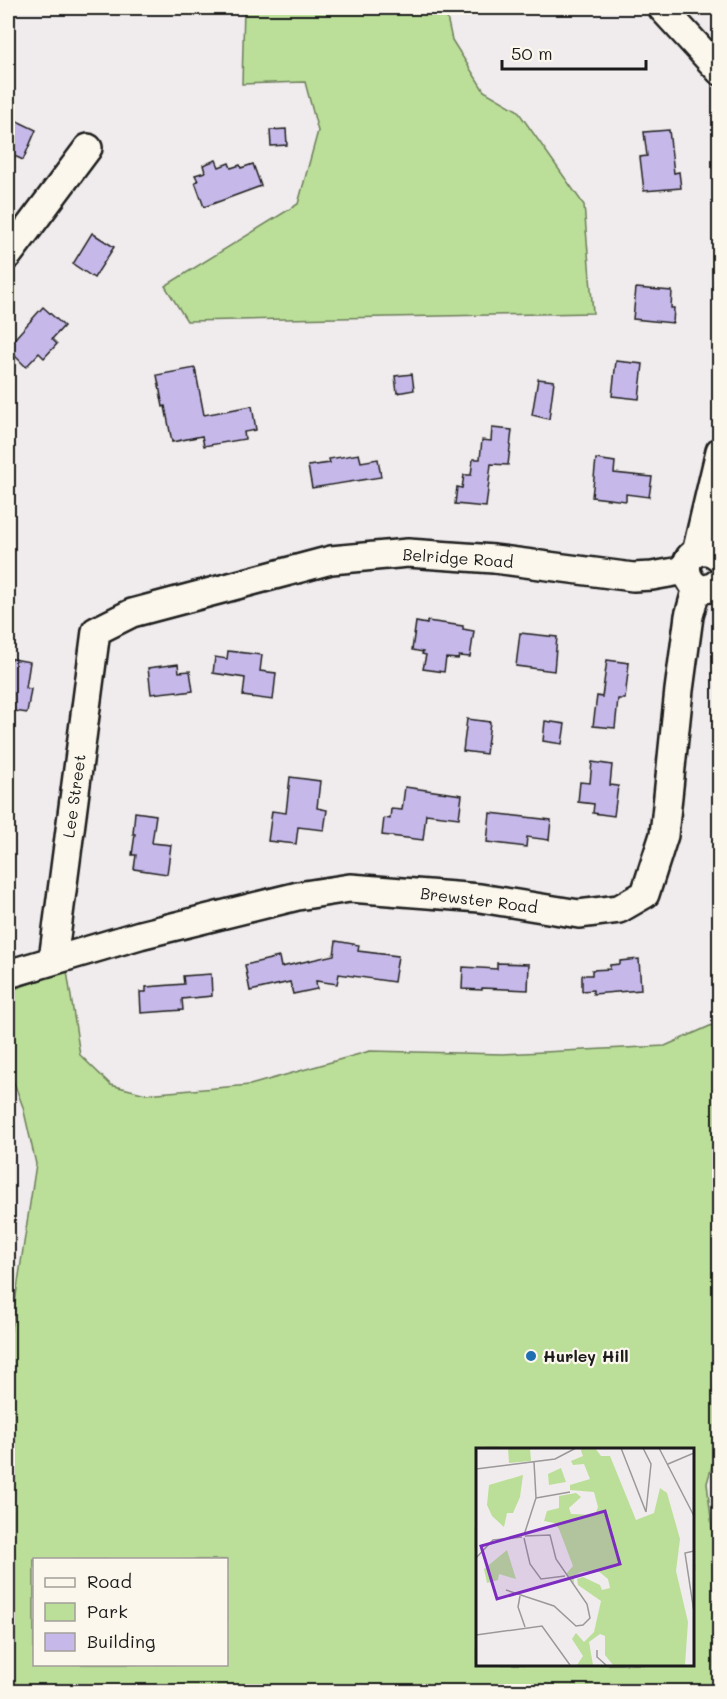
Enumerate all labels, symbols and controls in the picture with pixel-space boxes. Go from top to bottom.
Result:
scale bar [502,33,646,71]
text: 50 m [511,41,553,65]
street label: Belridge Road [402,543,514,572]
street label: Lee Street [57,753,90,839]
street label: Brewster Road [419,882,539,917]
place label: Hurley Hill [543,1345,629,1366]
marker: Hurley Hill [524,1349,538,1363]
inset map [476,1448,694,1666]
legend [33,1558,228,1666]
text: Road [87,1569,132,1593]
text: Park [87,1599,128,1623]
text: Building [87,1629,155,1653]

